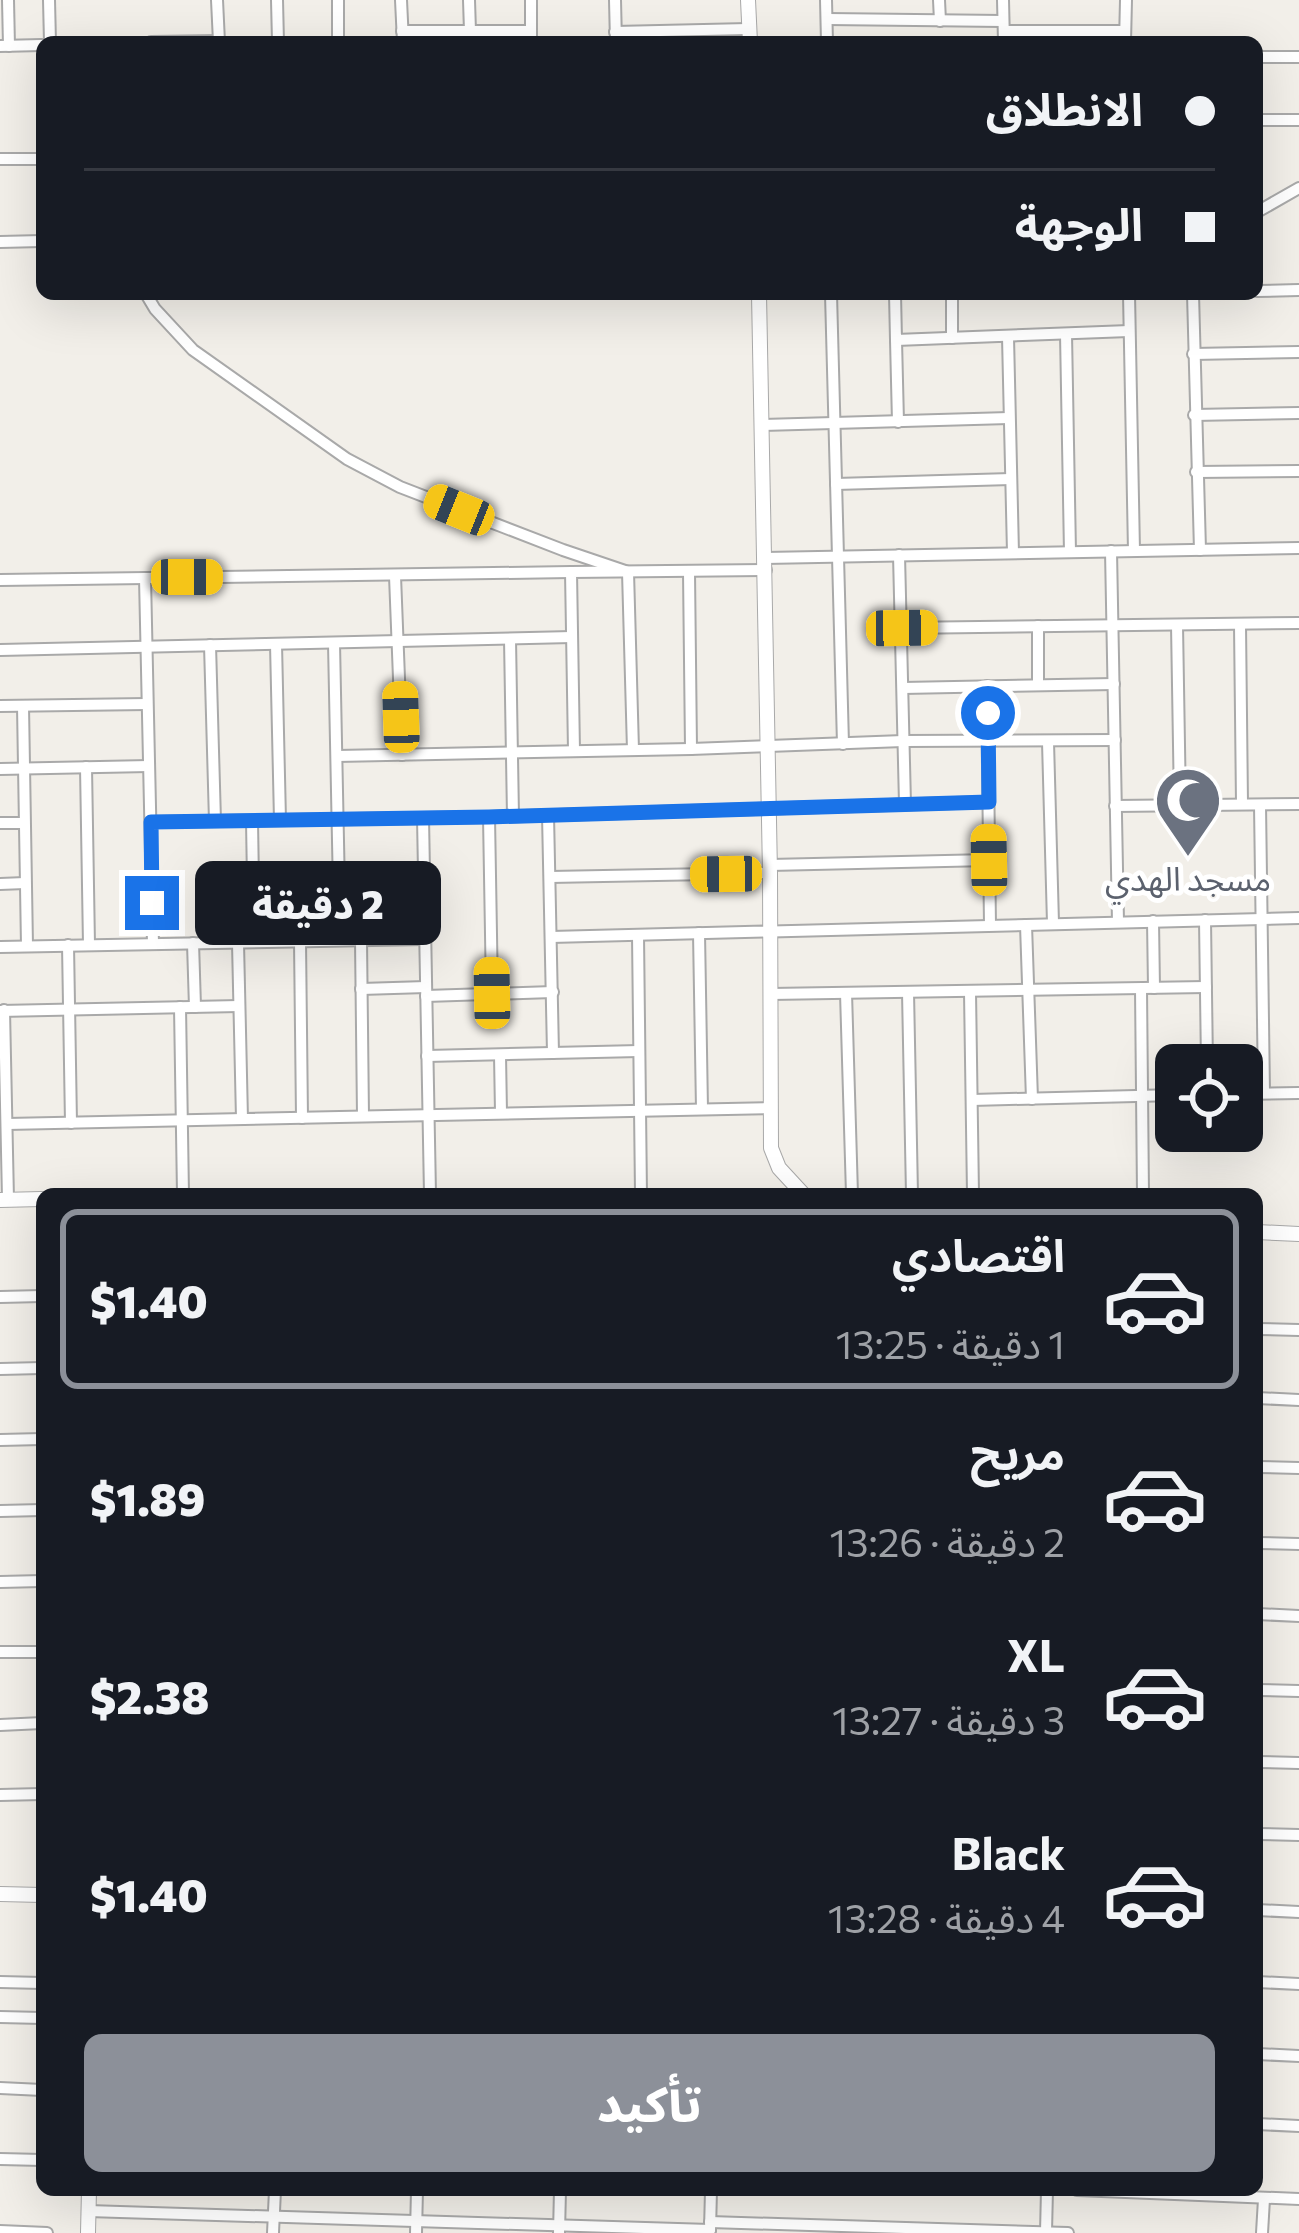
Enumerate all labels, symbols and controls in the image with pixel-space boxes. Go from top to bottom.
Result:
text: الانطلاق [986,80,1143,135]
text: الوجهة [1015,195,1143,250]
car [419,480,499,540]
car [151,559,223,595]
car [866,609,938,647]
car [382,680,420,754]
route start [961,686,1015,740]
mosque icon: مسجد الهدي [1153,765,1223,859]
car [970,824,1008,896]
car [690,855,762,893]
place label: مسجد الهدي [1105,857,1271,905]
callout: 2 دقيقة [194,861,440,945]
route end [125,876,179,930]
text: 2 دقيقة [252,879,384,927]
car [473,957,511,1029]
map controls [1155,1044,1263,1152]
button: locate [1155,1044,1263,1152]
text: اقتصادي [892,1226,1065,1281]
icon: car [1101,1245,1209,1353]
text: $1.40 [90,1272,208,1327]
text: 1 دقيقة · 13:25 [836,1319,1065,1367]
text: مريح [970,1424,1065,1479]
icon: car [1101,1443,1209,1551]
text: $1.89 [90,1470,205,1525]
text: 2 دقيقة · 13:26 [830,1517,1065,1565]
text: XL [1007,1626,1065,1681]
icon: car [1101,1641,1209,1749]
text: $2.38 [90,1668,209,1723]
text: 3 دقيقة · 13:27 [832,1695,1065,1743]
text: Black [952,1824,1065,1879]
icon: car [1101,1839,1209,1947]
text: $1.40 [90,1866,208,1921]
text: 4 دقيقة · 13:28 [828,1893,1065,1941]
button: تأكيد [84,2034,1215,2172]

